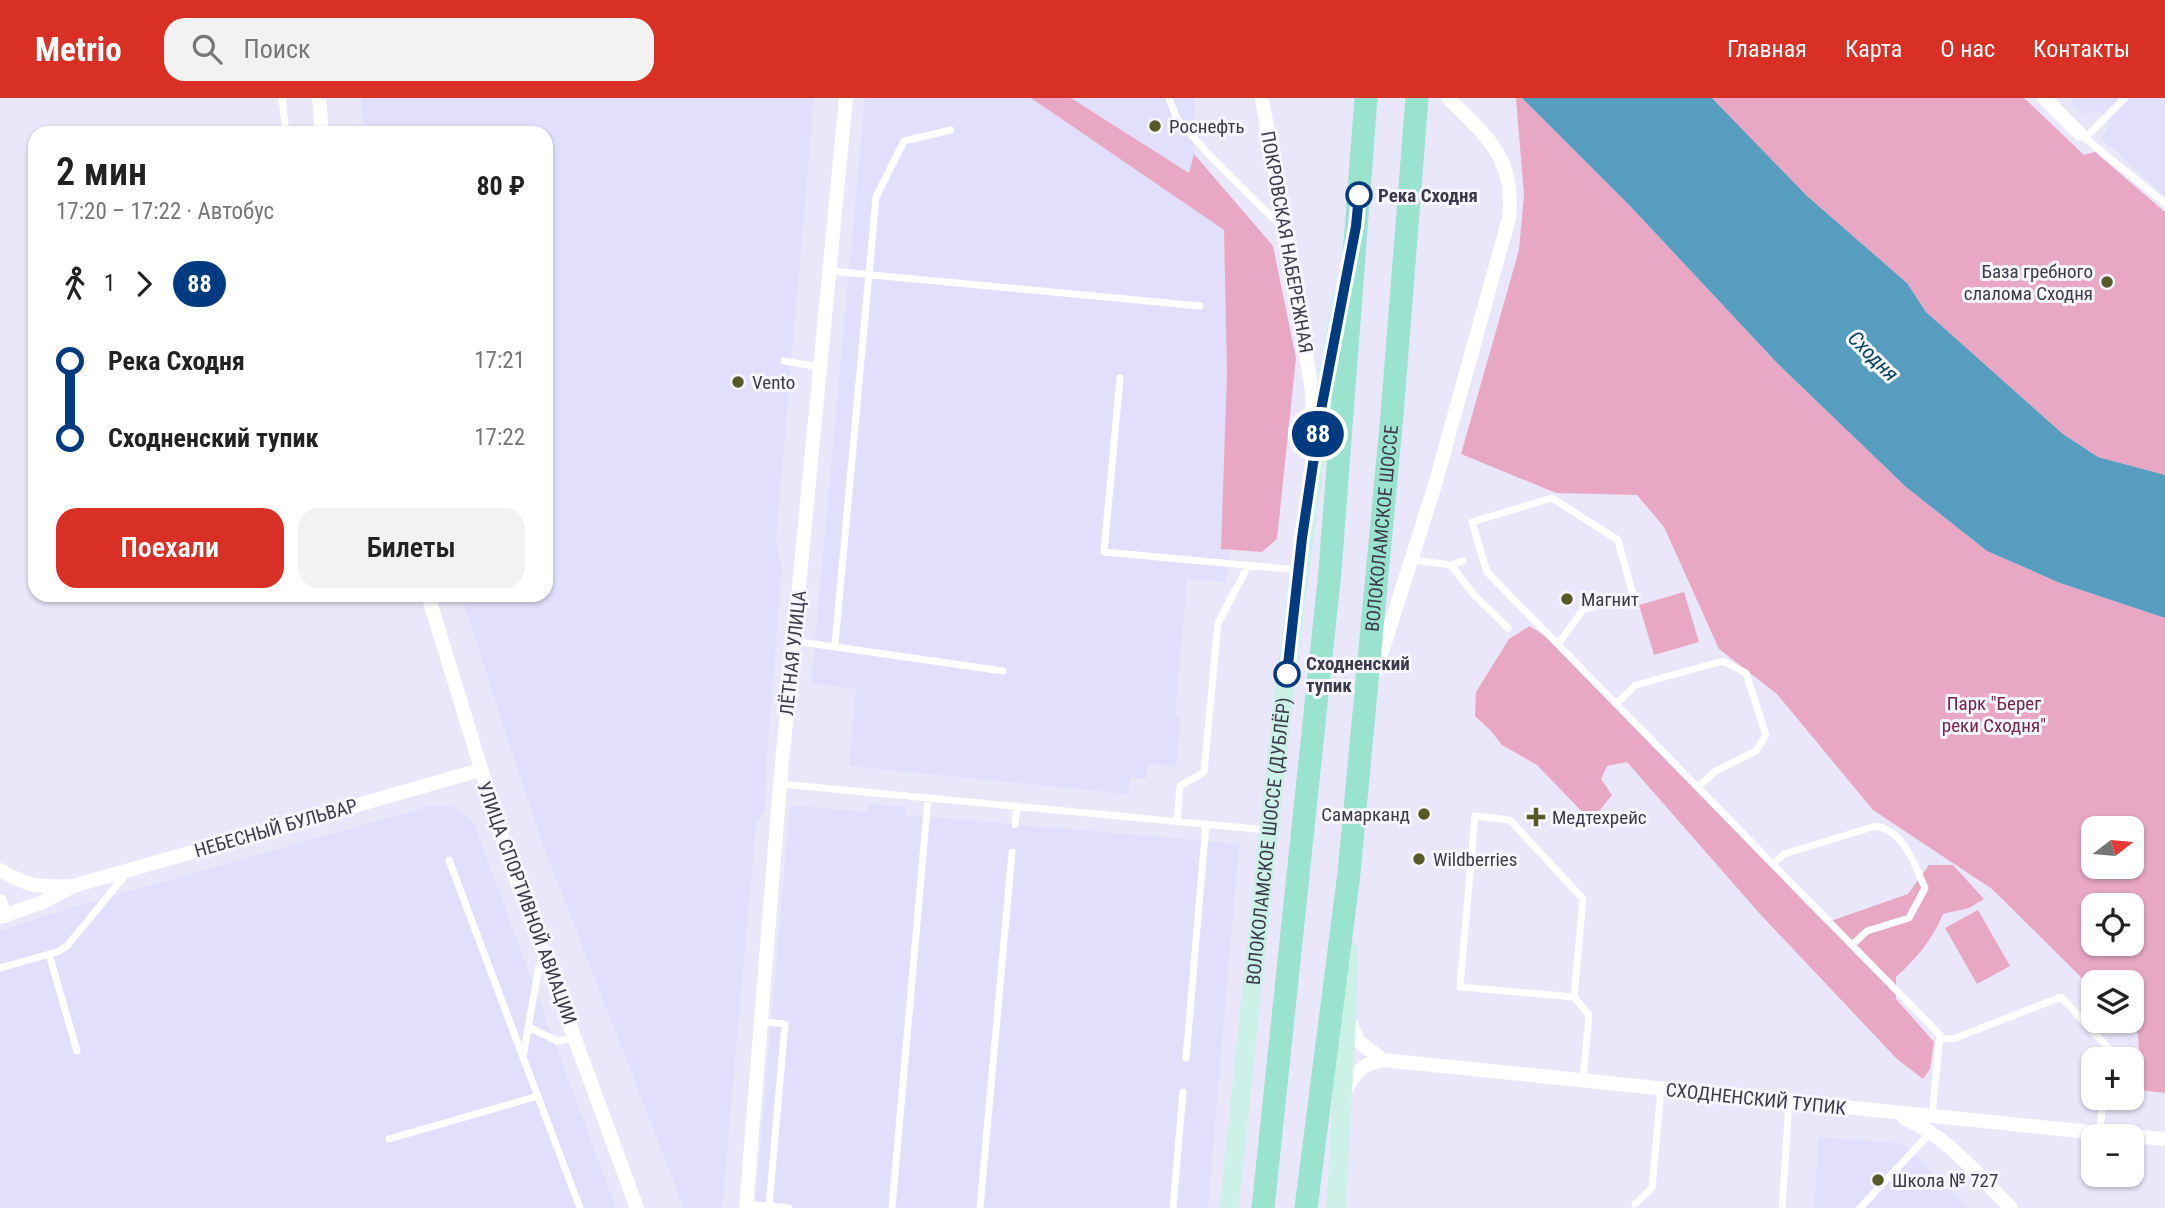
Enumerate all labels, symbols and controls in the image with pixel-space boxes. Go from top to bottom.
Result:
search box [164,18,654,81]
text: Metrio [35,30,122,69]
icon: search [188,30,226,68]
text: Поиск [244,34,311,64]
text: Главная [1727,35,1807,63]
text: Карта [1845,35,1902,63]
text: О нас [1940,35,1995,63]
text: Контакты [2033,35,2130,63]
place label: Роснефть [1169,115,1245,138]
marker: Роснефть [1147,118,1163,134]
street label: ПОКРОВСКАЯ НАБЕРЕЖНАЯ [1256,129,1318,355]
text: 2 мин [56,150,147,194]
text: 80 ₽ [476,171,525,201]
marker: Река Сходня [1346,182,1372,208]
place label: Река Сходня [1378,184,1478,207]
text: 17:20 – 17:22 · Автобус [56,198,274,225]
place label: База гребного слалома Сходня [1964,260,2093,305]
icon: walk [56,265,94,303]
icon: forward [125,265,163,303]
text: 1 [104,270,115,297]
text: 88 [187,270,212,298]
marker: База гребного слалома Сходня [2099,274,2115,290]
water label: Сходня [1843,326,1903,386]
text: Река Сходня [108,346,245,376]
text: 17:21 [474,347,525,374]
place label: Vento [752,371,795,394]
marker: Vento [730,374,746,390]
line badge: 88 [1286,411,1350,457]
text: 88 [1306,420,1330,448]
text: Сходненский тупик [108,423,319,453]
text: 17:22 [474,424,525,451]
street label: ВОЛОКОЛАМСКОЕ ШОССЕ [1360,424,1403,633]
button: Поехали [56,508,284,588]
button: Билеты [298,508,525,588]
place label: Магнит [1581,588,1639,611]
street label: ЛЁТНАЯ УЛИЦА [775,589,811,717]
marker: Магнит [1559,591,1575,607]
place label: Сходненский тупик [1306,652,1410,697]
marker: Сходненский тупик [1274,661,1300,687]
park label: Парк "Берег реки Сходня" [1942,692,2046,737]
street label: ВОЛОКОЛАМСКОЕ ШОССЕ (ДУБЛЁР) [1241,696,1295,986]
street label: УЛИЦА СПОРТИВНОЙ АВИАЦИИ [472,778,582,1028]
street label: НЕБЕСНЫЙ БУЛЬВАР [192,794,360,862]
place label: Самарканд [1321,803,1410,826]
marker: Самарканд [1416,806,1432,822]
place label: Медтехрейс [1552,806,1647,829]
marker: Медтехрейс [1526,807,1546,827]
north arrow [2081,816,2144,878]
map controls [2081,816,2144,1187]
place label: Wildberries [1433,848,1517,871]
marker: Wildberries [1411,851,1427,867]
button: locate [2081,893,2144,956]
button: layers [2081,970,2144,1033]
button: + [2081,1047,2144,1110]
street label: СХОДНЕНСКИЙ ТУПИК [1665,1078,1848,1120]
button: − [2081,1124,2144,1187]
place label: Школа № 727 [1892,1169,1998,1192]
marker: Школа № 727 [1870,1172,1886,1188]

